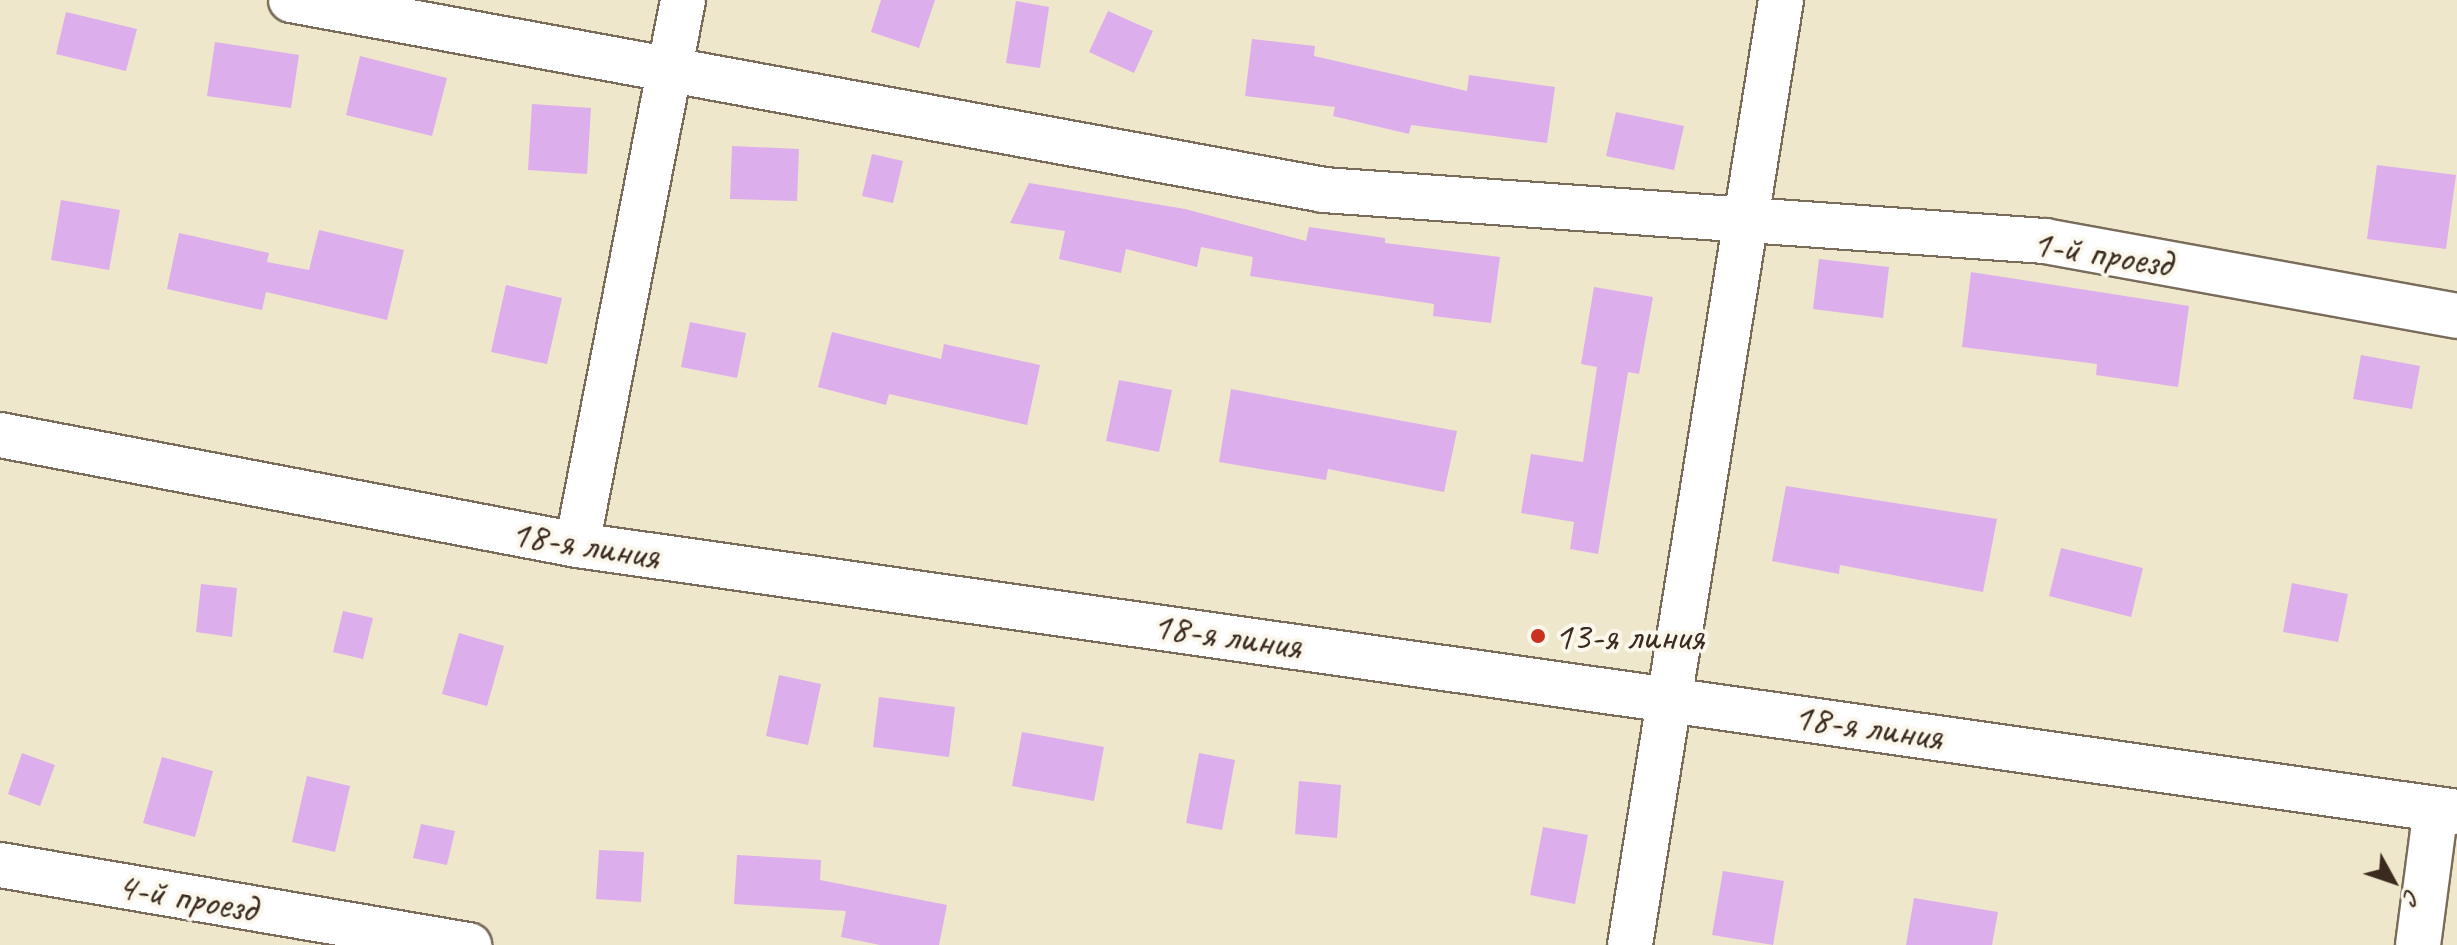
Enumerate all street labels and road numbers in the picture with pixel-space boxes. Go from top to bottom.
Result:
street label: 1-й проезд [2029,218,2175,288]
street label: 18-я линия [507,509,663,579]
street label: 18-я линия [1150,601,1304,669]
street label: 18-я линия [1791,692,1945,760]
street label: 4-й проезд [114,861,260,933]

